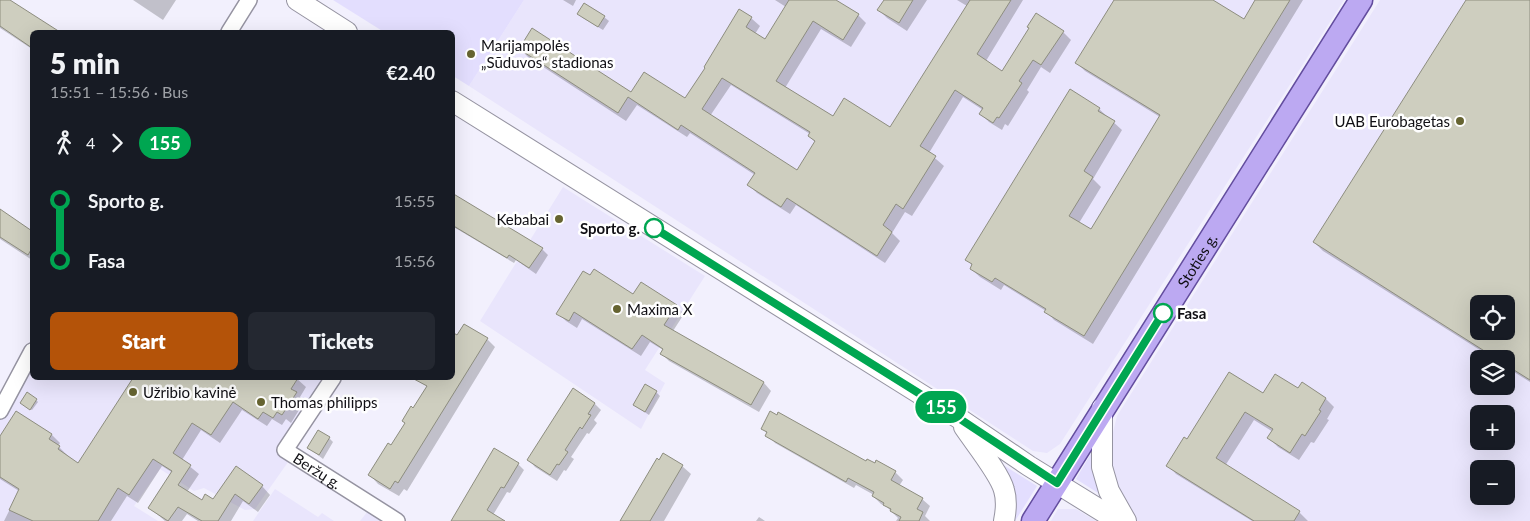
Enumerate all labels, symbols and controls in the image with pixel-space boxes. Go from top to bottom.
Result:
place label: Marijampolės „Sūduvos“ stadionas [481,36,614,71]
text: 5 min [50,46,120,80]
marker: Marijampolės „Sūduvos“ stadionas [465,48,477,60]
text: €2.40 [386,61,435,84]
text: 15:51 – 15:56 · Bus [50,82,188,101]
place label: UAB Eurobagetas [1334,112,1450,130]
marker: UAB Eurobagetas [1454,115,1466,127]
icon: walk [50,129,78,157]
icon: forward [103,129,131,157]
text: 155 [149,132,181,154]
text: 4 [86,133,95,152]
text: Sporto g. [88,189,164,212]
text: 15:55 [394,191,435,210]
place label: Kebabai [496,210,549,228]
marker: Kebabai [553,213,565,225]
marker: Sporto g. [644,218,664,238]
place label: Sporto g. [580,219,640,237]
street label: Stoties g. [1173,230,1221,291]
text: Fasa [88,249,125,272]
text: 15:56 [394,251,435,270]
map controls [1470,295,1515,505]
button: locate [1470,295,1515,340]
place label: Maxima X [627,300,693,318]
marker: Maxima X [611,303,623,315]
marker: Fasa [1153,303,1173,323]
place label: Fasa [1177,304,1206,322]
button: Start [50,312,238,370]
button: Tickets [248,312,435,370]
button: layers [1470,350,1515,395]
place label: Užribio kavinė [143,383,237,401]
marker: Užribio kavinė [127,386,139,398]
line badge: 155 [912,391,970,423]
place label: Thomas philipps [271,393,378,411]
marker: Thomas philipps [255,396,267,408]
text: 155 [925,396,957,418]
button: + [1470,405,1515,450]
street label: Beržų g. [290,449,345,492]
button: − [1470,460,1515,505]

